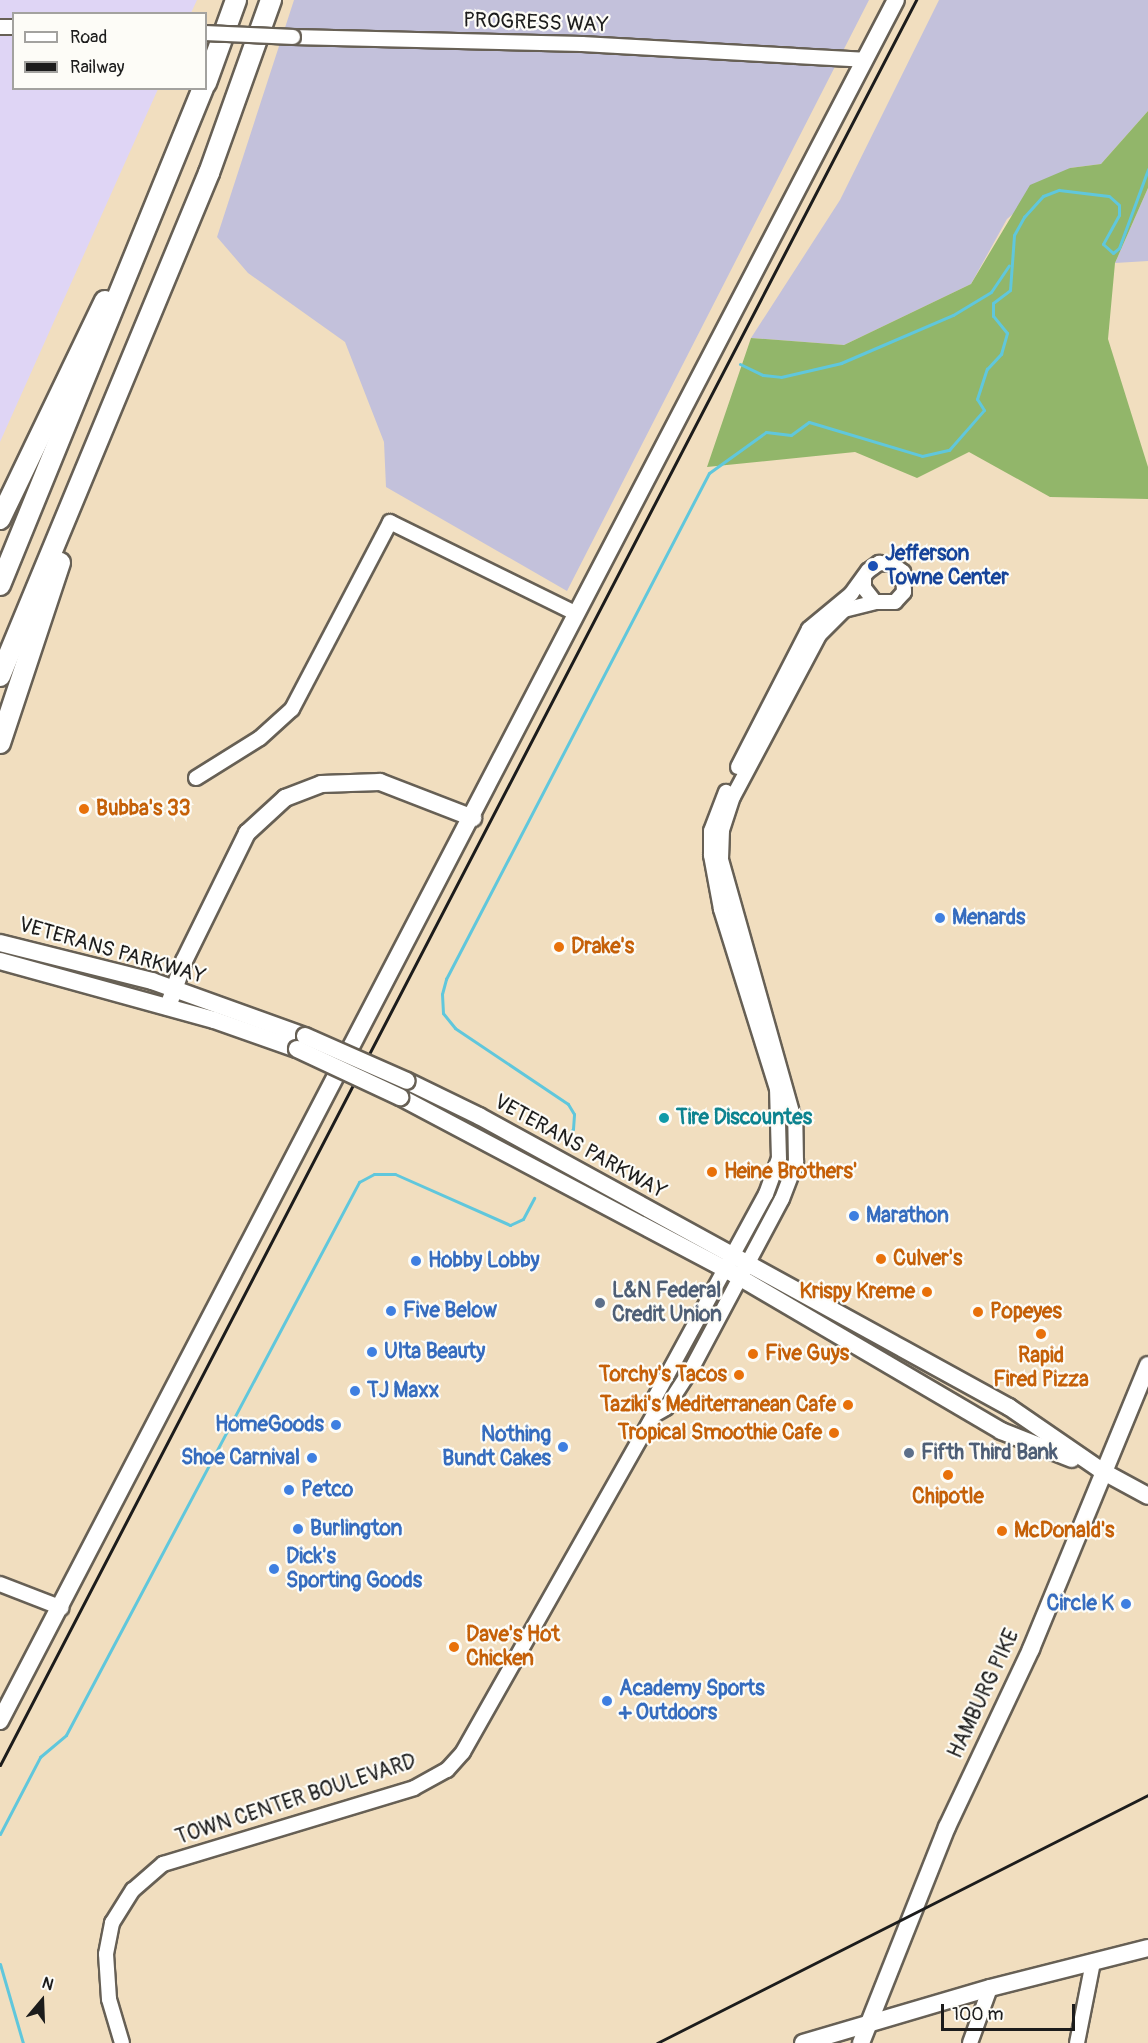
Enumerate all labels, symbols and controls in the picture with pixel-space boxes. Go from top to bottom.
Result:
street label: PROGRESS WAY [463,8,609,38]
legend [12,12,207,90]
text: Road [70,26,107,49]
text: Railway [70,56,125,79]
place label: Jefferson Towne Center [885,541,1009,591]
marker: Jefferson Towne Center [866,559,880,573]
place label: Bubba's 33 [96,796,190,822]
marker: Bubba's 33 [77,802,91,816]
place label: Menards [952,905,1025,931]
marker: Menards [933,911,947,925]
street label: VETERANS PARKWAY [16,912,208,990]
place label: Drake's [571,934,634,960]
marker: Drake's [552,940,566,954]
street label: VETERANS PARKWAY [489,1089,671,1205]
place label: Tire Discountes [676,1105,812,1131]
marker: Tire Discountes [657,1111,671,1125]
place label: Heine Brothers' [724,1159,857,1185]
marker: Heine Brothers' [705,1165,719,1179]
place label: Marathon [866,1203,949,1229]
marker: Marathon [847,1209,861,1223]
place label: Culver's [893,1246,962,1272]
place label: Hobby Lobby [428,1248,539,1274]
marker: Culver's [874,1252,888,1266]
marker: Hobby Lobby [409,1254,423,1268]
place label: L&N Federal Credit Union [612,1278,722,1328]
place label: Krispy Kreme [799,1279,915,1305]
marker: Krispy Kreme [920,1285,934,1299]
marker: L&N Federal Credit Union [593,1296,607,1310]
place label: Five Below [403,1298,497,1324]
place label: Popeyes [990,1299,1062,1325]
marker: Five Below [384,1304,398,1318]
marker: Popeyes [971,1305,985,1319]
marker: Rapid Fired Pizza [1034,1327,1048,1341]
place label: Ulta Beauty [384,1339,485,1365]
place label: Five Guys [765,1341,849,1367]
place label: Rapid Fired Pizza [993,1343,1089,1393]
marker: Ulta Beauty [365,1345,379,1359]
marker: Five Guys [746,1347,760,1361]
place label: Torchy's Tacos [599,1362,727,1388]
marker: Torchy's Tacos [732,1368,746,1382]
place label: TJ Maxx [367,1378,439,1404]
marker: TJ Maxx [348,1384,362,1398]
place label: Taziki's Mediterranean Cafe [600,1392,836,1418]
marker: Taziki's Mediterranean Cafe [841,1398,855,1412]
place label: HomeGoods [215,1412,324,1438]
marker: HomeGoods [329,1418,343,1432]
place label: Tropical Smoothie Cafe [618,1420,822,1446]
place label: Nothing Bundt Cakes [442,1422,551,1472]
marker: Tropical Smoothie Cafe [827,1426,841,1440]
marker: Nothing Bundt Cakes [556,1440,570,1454]
place label: Fifth Third Bank [921,1440,1058,1466]
place label: Shoe Carnival [181,1445,300,1471]
marker: Fifth Third Bank [902,1446,916,1460]
marker: Shoe Carnival [305,1451,319,1465]
marker: Chipotle [941,1468,955,1482]
place label: Petco [301,1477,353,1503]
marker: Petco [282,1483,296,1497]
place label: Chipotle [912,1484,984,1510]
place label: Burlington [310,1516,402,1542]
place label: McDonald's [1014,1518,1115,1544]
marker: Burlington [291,1522,305,1536]
marker: McDonald's [995,1524,1009,1538]
place label: Dick's Sporting Goods [286,1544,422,1594]
marker: Dick's Sporting Goods [267,1562,281,1576]
place label: Circle K [1047,1591,1114,1617]
marker: Circle K [1119,1597,1133,1611]
place label: Dave's Hot Chicken [466,1622,560,1672]
street label: HAMBURG PIKE [943,1625,1025,1763]
marker: Dave's Hot Chicken [447,1640,461,1654]
place label: Academy Sports + Outdoors [619,1676,765,1726]
marker: Academy Sports + Outdoors [600,1694,614,1708]
street label: TOWN CENTER BOULEVARD [173,1749,419,1851]
north arrow [12,1971,72,2031]
text: N [39,1973,56,1995]
scale bar [944,1992,1078,2030]
text: 100 m [952,2003,1004,2026]

